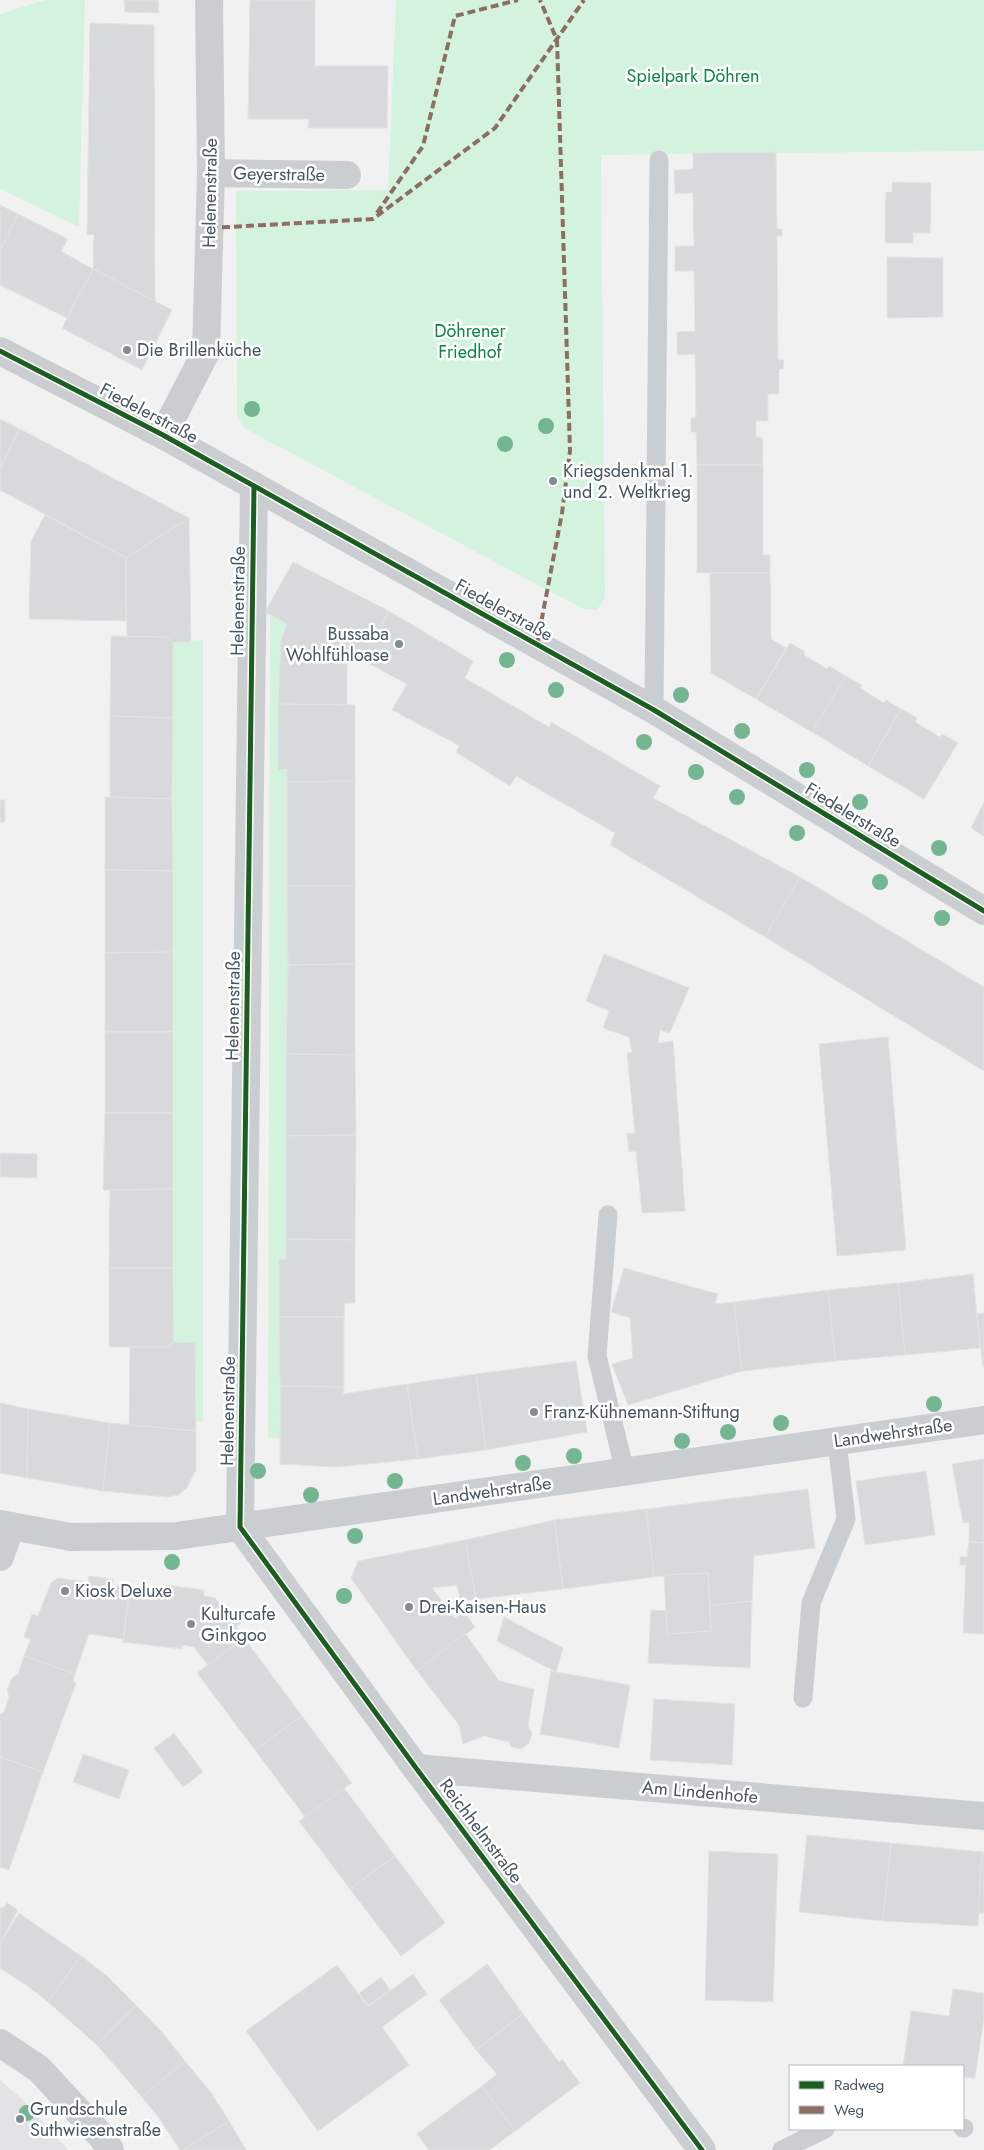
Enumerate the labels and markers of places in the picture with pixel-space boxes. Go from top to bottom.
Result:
place label: Die Brillenküche [137,337,261,363]
marker: Die Brillenküche [121,344,133,356]
place label: Kriegsdenkmal 1. und 2. Weltkrieg [563,458,693,505]
marker: Kriegsdenkmal 1. und 2. Weltkrieg [547,475,559,487]
place label: Bussaba Wohlfühloase [286,621,389,668]
marker: Bussaba Wohlfühloase [393,638,405,650]
place label: Franz-Kühnemann-Stiftung [544,1399,740,1425]
marker: Franz-Kühnemann-Stiftung [528,1406,540,1418]
place label: Kiosk Deluxe [75,1578,172,1604]
marker: Kiosk Deluxe [59,1585,71,1597]
place label: Drei-Kaisen-Haus [419,1594,546,1620]
place label: Kulturcafe Ginkgoo [201,1601,276,1648]
marker: Drei-Kaisen-Haus [403,1601,415,1613]
marker: Kulturcafe Ginkgoo [185,1618,197,1630]
place label: Grundschule Suthwiesenstraße [30,2096,161,2143]
marker: Grundschule Suthwiesenstraße [14,2113,26,2125]

